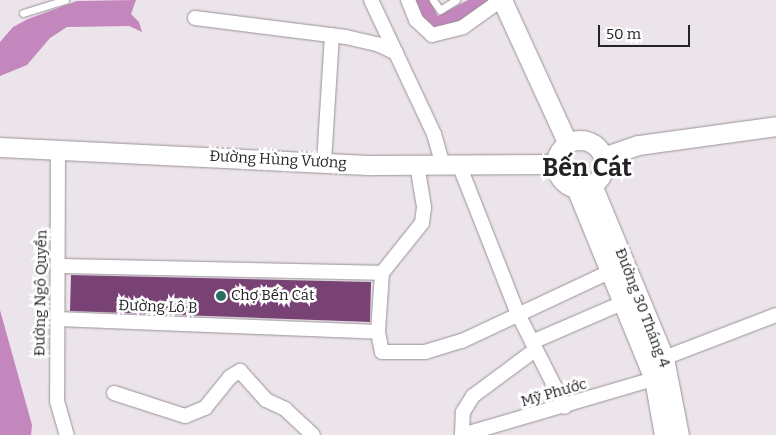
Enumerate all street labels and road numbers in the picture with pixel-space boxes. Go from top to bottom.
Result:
street label: Đường Hùng Vương [209,147,347,173]
street label: Đường Ngô Quyền [31,230,51,356]
street label: Đường 30 Tháng 4 [611,246,673,370]
street label: Đường Lô B [118,297,198,317]
street label: Mỹ Phước [519,375,589,411]

